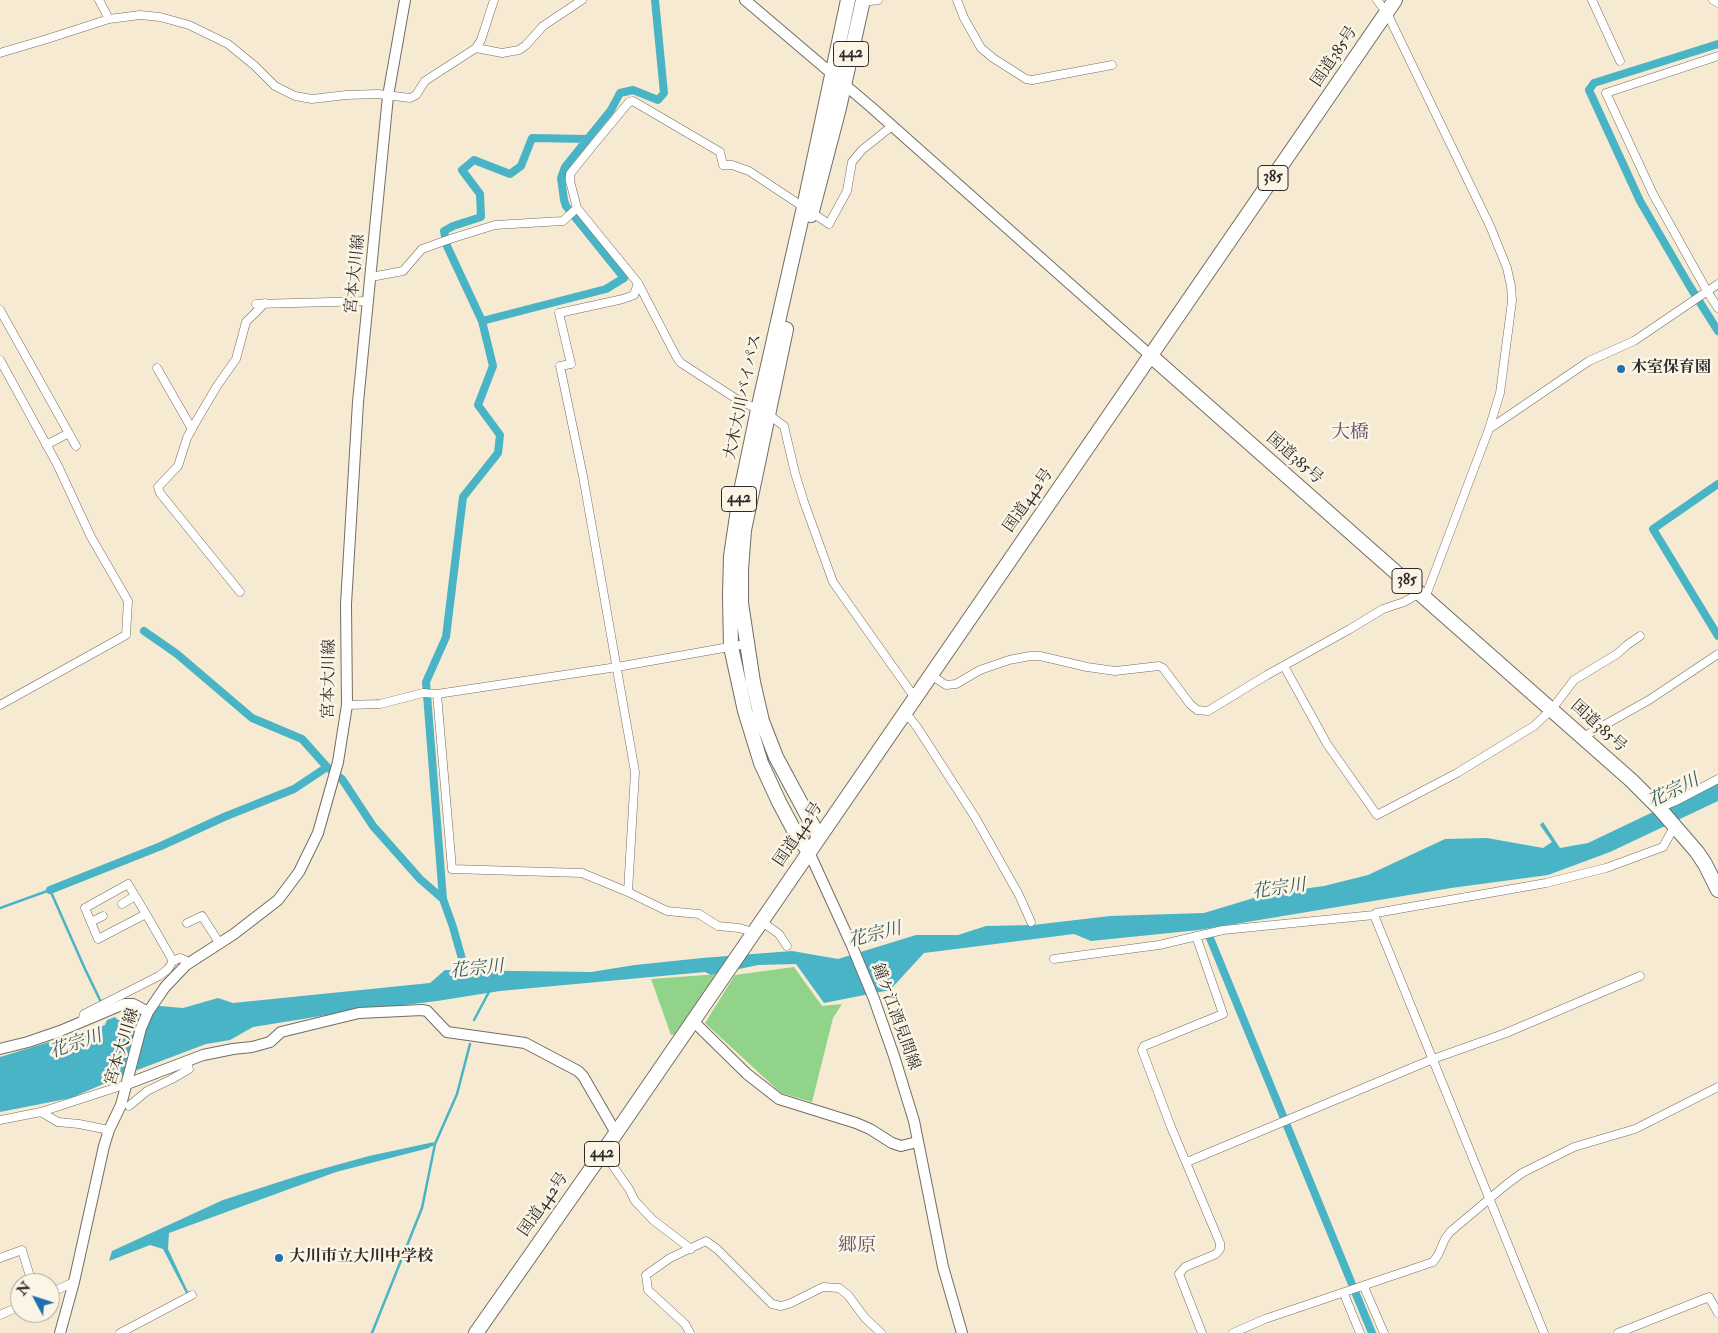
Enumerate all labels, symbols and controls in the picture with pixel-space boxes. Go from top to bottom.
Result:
street label: 国道385号 [1308,23,1362,91]
road number: 442 [834,42,868,66]
road number: 385 [1258,166,1288,190]
street label: 宮本大川線 [342,233,370,315]
street label: 大木大川バイパス [721,332,767,462]
place label: 木室保育園 [1631,359,1711,379]
marker: 木室保育園 [1615,363,1627,375]
district label: 大橋 [1331,423,1369,445]
street label: 国道385号 [1262,429,1326,489]
street label: 国道442号 [1000,465,1058,537]
road number: 442 [722,486,756,512]
road number: 385 [1392,568,1422,594]
street label: 宮本大川線 [320,639,340,719]
street label: 国道385号 [1566,697,1630,757]
water label: 花宗川 [1645,770,1703,814]
street label: 国道442号 [771,799,827,871]
water label: 花宗川 [1251,876,1307,904]
water label: 花宗川 [846,919,904,953]
water label: 花宗川 [449,956,505,984]
street label: 鐘ケ江酒見間線 [867,961,923,1073]
street label: 宮本大川線 [102,1006,144,1088]
water label: 花宗川 [47,1026,105,1064]
road number: 442 [584,1142,620,1166]
street label: 国道442号 [515,1169,573,1241]
district label: 郷原 [838,1236,876,1258]
place label: 大川市立大川中学校 [289,1248,433,1268]
marker: 大川市立大川中学校 [273,1252,285,1264]
north arrow [10,1273,60,1323]
text: N [13,1278,34,1299]

